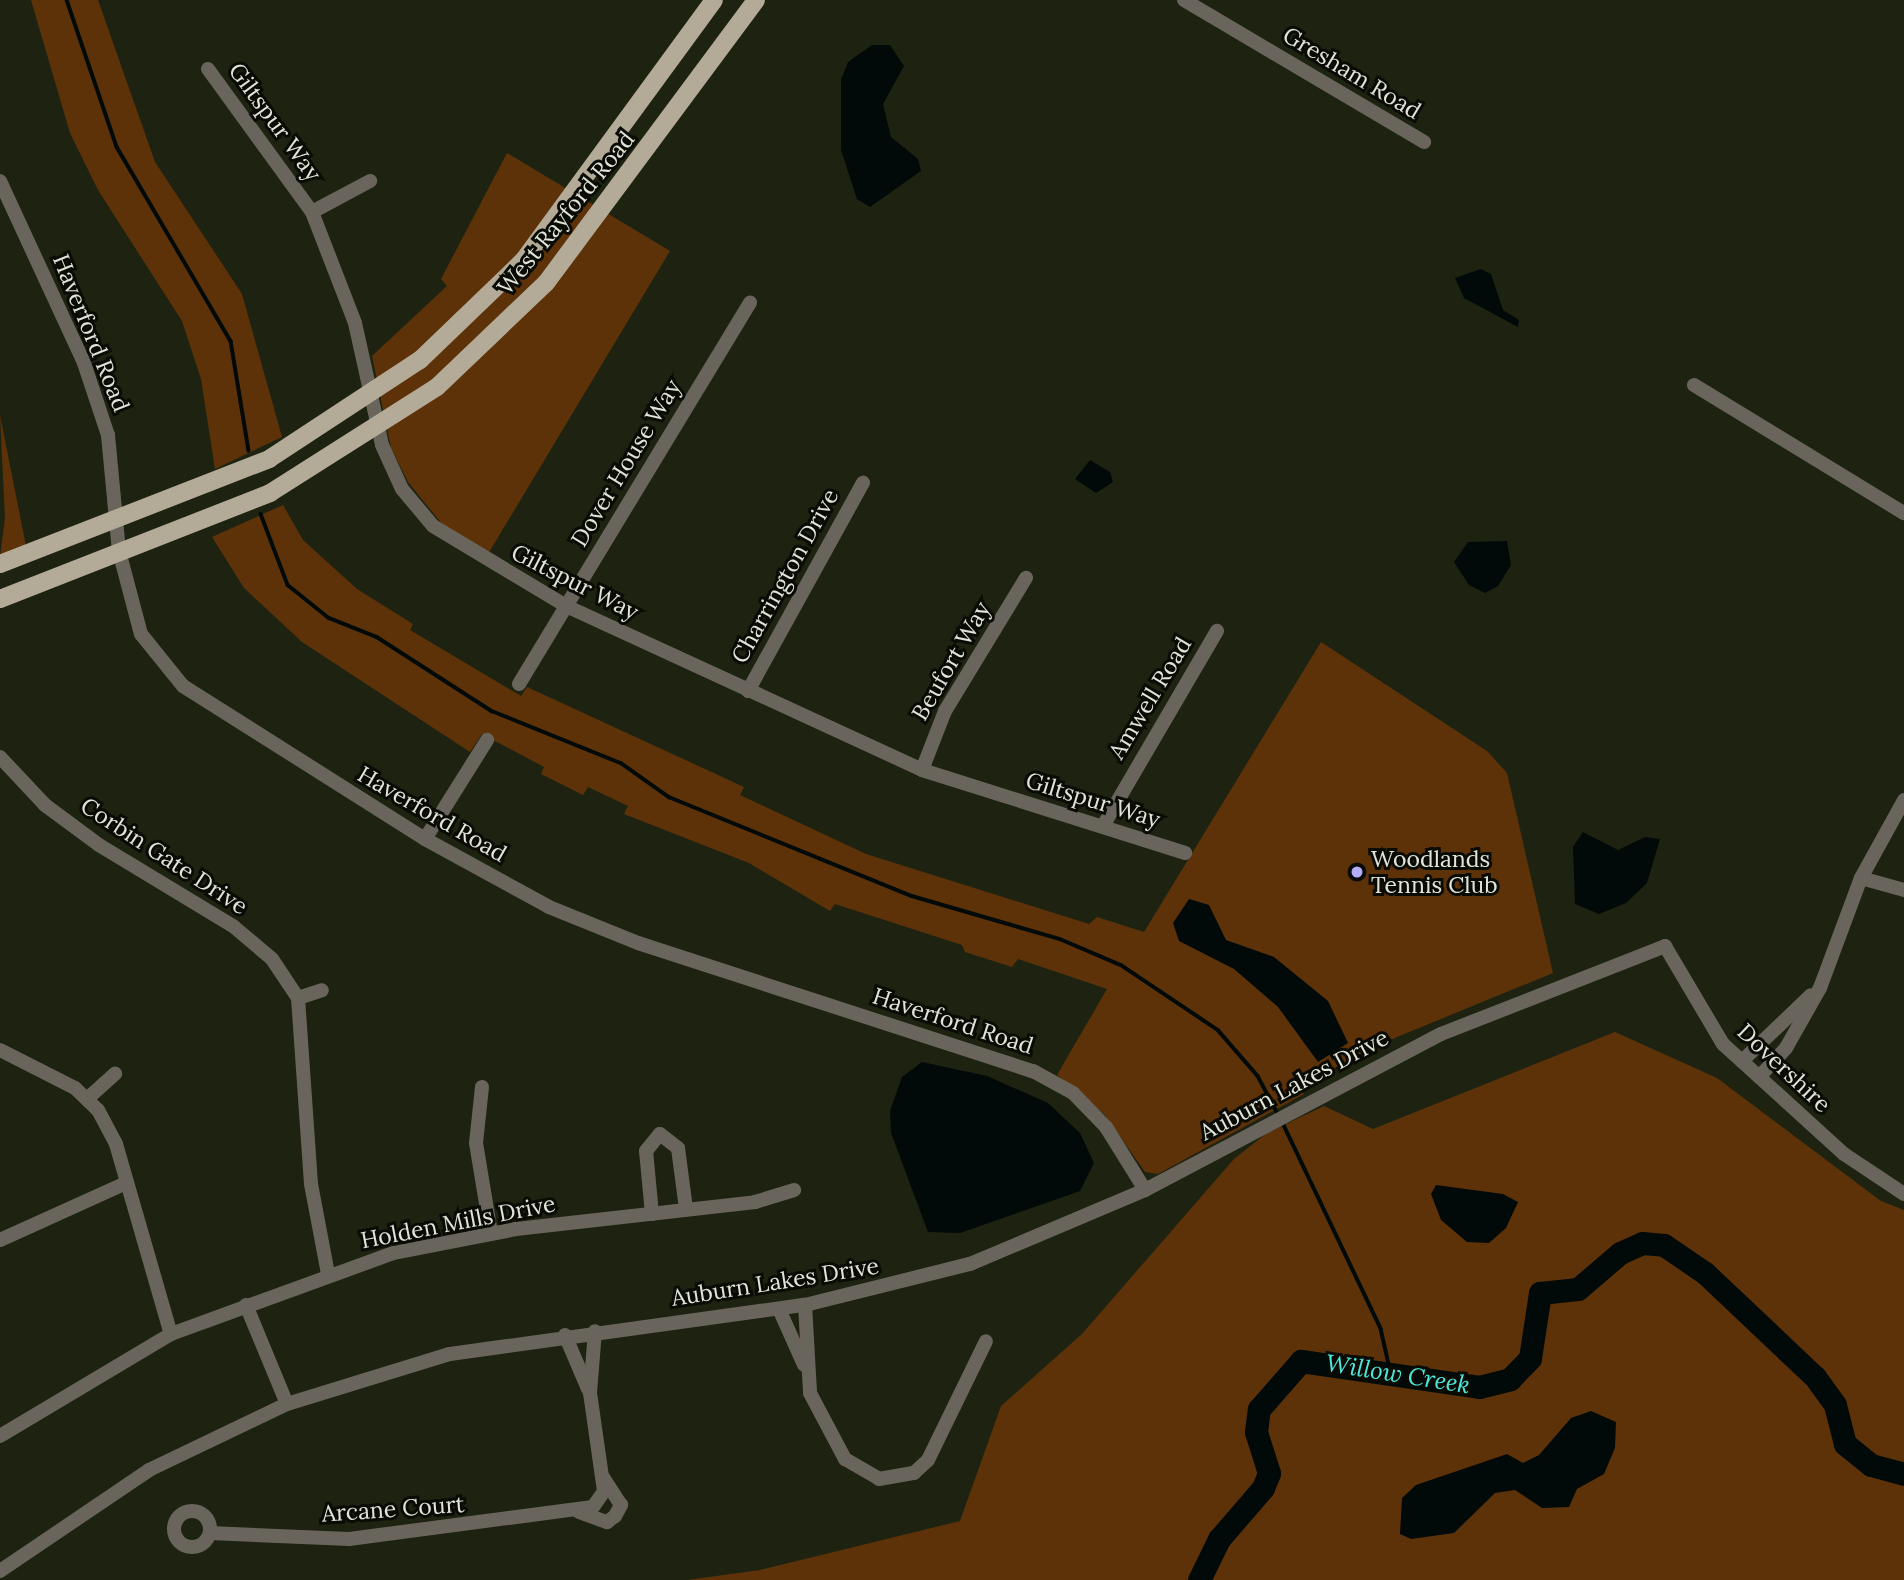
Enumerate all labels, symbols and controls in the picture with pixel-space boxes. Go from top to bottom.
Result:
street label: Gresham Road [1278,21,1426,125]
street label: Giltspur Way [223,58,327,186]
street label: West Rayford Road [492,126,640,300]
street label: Haverford Road [47,250,135,416]
street label: Dover House Way [565,374,687,552]
street label: Charrington Drive [726,484,844,668]
street label: Giltspur Way [507,538,643,626]
street label: Beufort Way [906,597,996,725]
street label: Amwell Road [1103,632,1197,764]
street label: Haverford Road [353,760,511,868]
street label: Giltspur Way [1022,766,1164,834]
street label: Corbin Gate Drive [75,792,253,920]
place label: Woodlands Tennis Club [1371,845,1498,899]
marker: Woodlands Tennis Club [1349,864,1365,880]
street label: Haverford Road [869,982,1037,1060]
street label: Dovershire [1732,1018,1836,1118]
street label: Auburn Lakes Drive [1195,1024,1393,1146]
street label: Holden Mills Drive [358,1190,558,1254]
street label: Auburn Lakes Drive [669,1252,881,1312]
water label: Willow Creek [1324,1348,1472,1400]
street label: Arcane Court [321,1490,465,1528]

